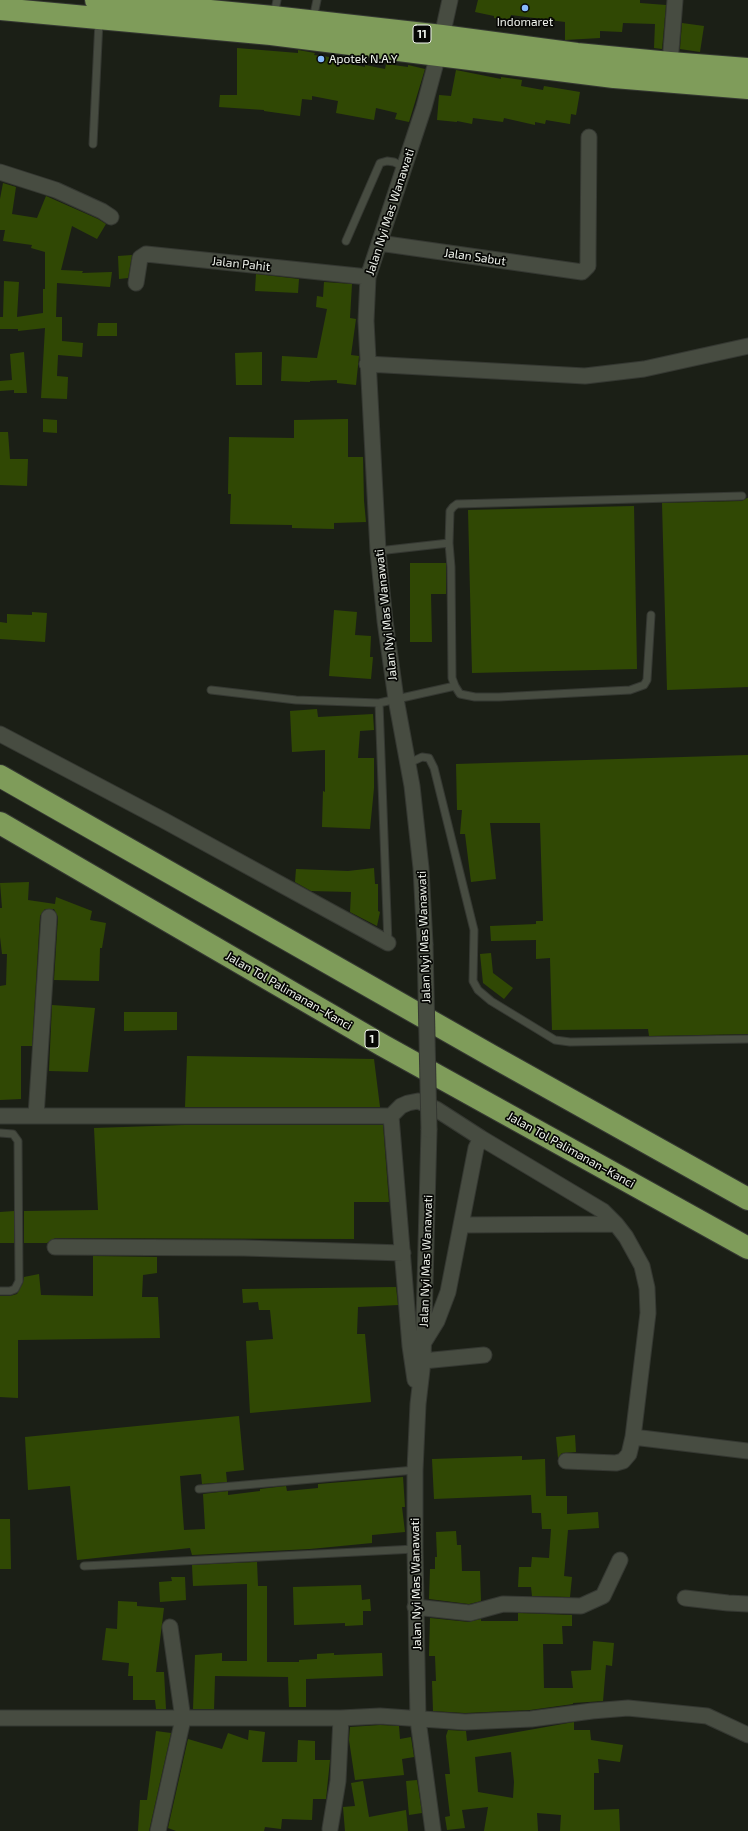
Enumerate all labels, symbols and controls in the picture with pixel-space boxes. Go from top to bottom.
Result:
marker: Indomaret [520,3,530,13]
place label: Indomaret [497,15,553,29]
road number: 11 [413,25,431,43]
place label: Apotek N.A.Y [329,52,398,66]
marker: Apotek N.A.Y [316,54,326,64]
street label: Jalan Nyi Mas Wanawati [363,147,417,277]
street label: Jalan Sabut [443,246,507,268]
street label: Jalan Pahit [211,254,271,274]
street label: Jalan Nyi Mas Wanawati [372,549,400,681]
street label: Jalan Nyi Mas Wanawati [414,871,434,1003]
street label: Jalan Tol Palimanan–Kanci [223,949,355,1033]
road number: 1 [365,1030,379,1048]
street label: Jalan Tol Palimanan–Kanci [505,1109,637,1191]
street label: Jalan Nyi Mas Wanawati [416,1195,436,1327]
street label: Jalan Nyi Mas Wanawati [408,1518,424,1650]

